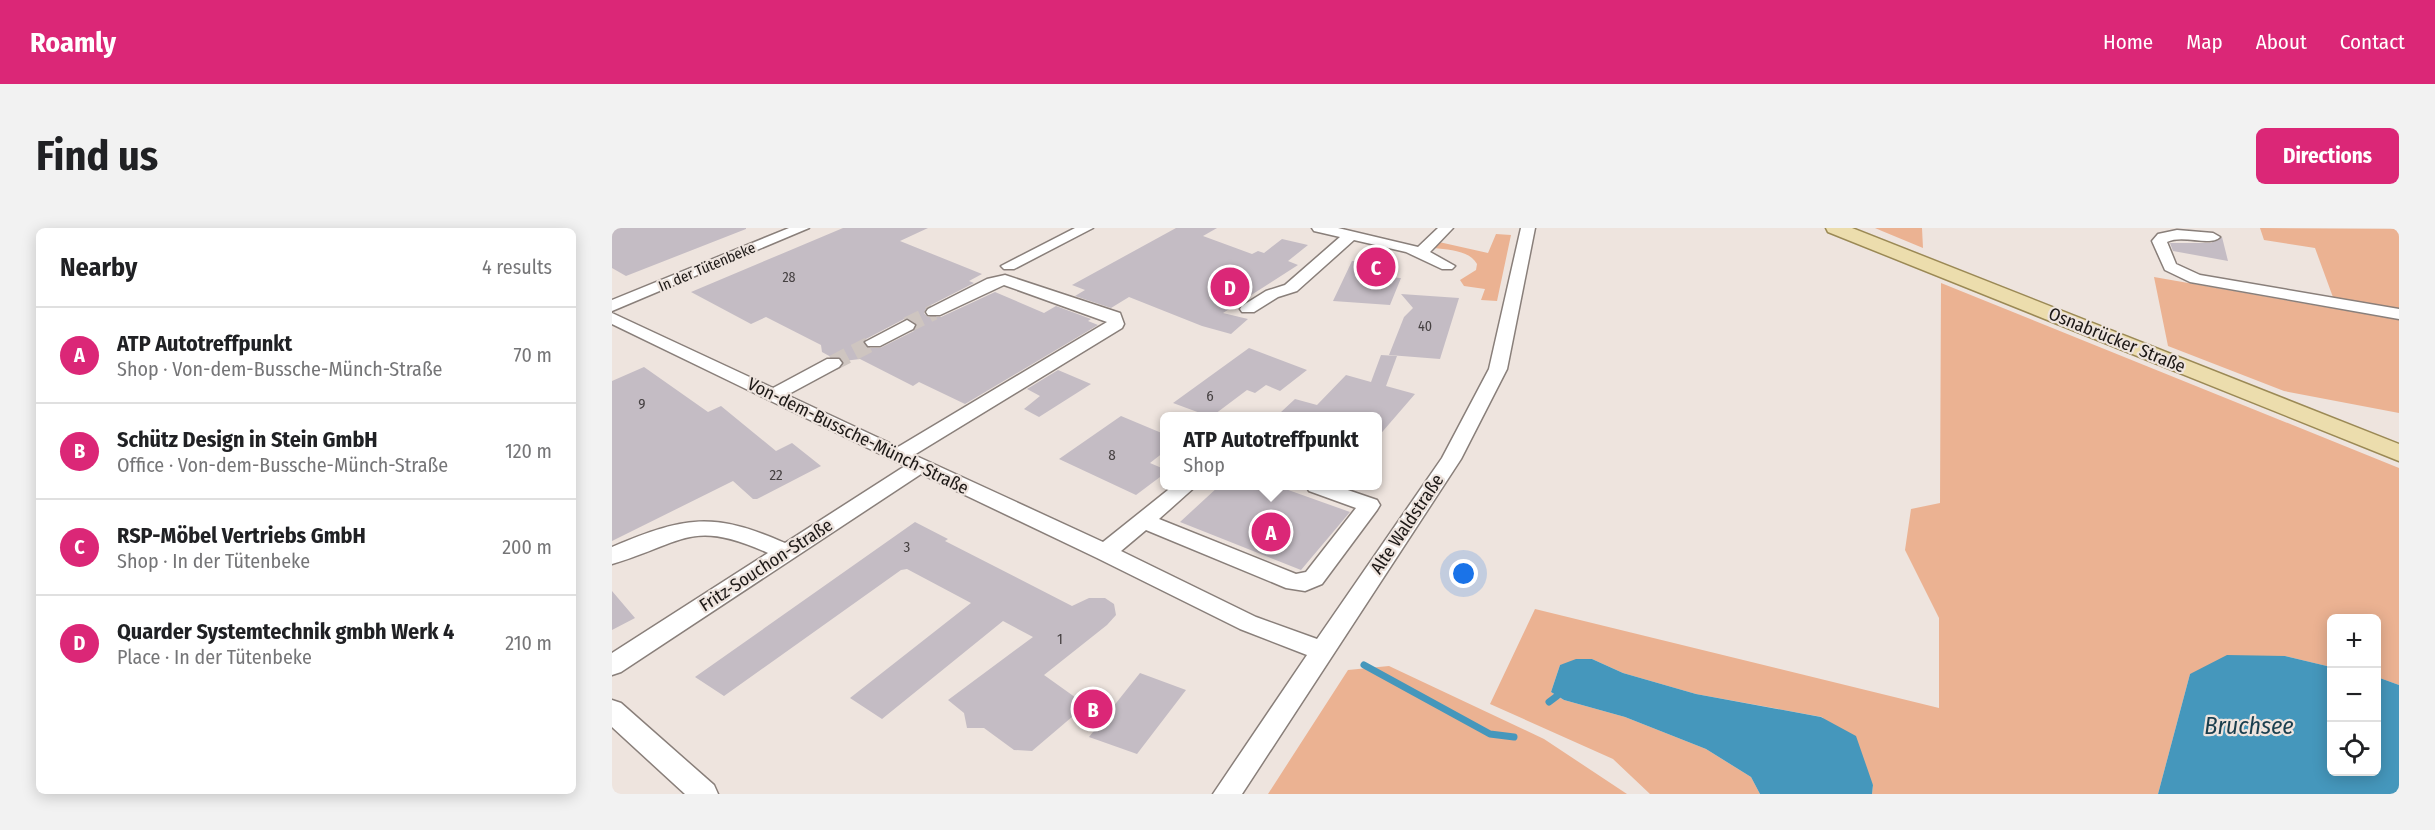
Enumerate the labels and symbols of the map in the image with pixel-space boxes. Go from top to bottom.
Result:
street label: In der Tütenbeke [656,239,758,295]
pin: C [1356,244,1395,290]
pin: D [1210,264,1250,310]
house number: 28 [782,269,796,286]
street label: Osnabrücker Straße [2045,302,2189,378]
house number: 40 [1418,318,1432,335]
street label: Von-dem-Bussche-Münch-Straße [744,373,972,499]
house number: 6 [1206,387,1214,405]
house number: 9 [638,395,646,413]
house number: 8 [1108,446,1116,464]
house number: 22 [769,466,783,484]
street label: Alte Waldstraße [1366,470,1448,578]
pin: A [1252,510,1290,554]
street label: Fritz-Souchon-Straße [695,514,837,616]
house number: 3 [904,538,911,556]
your location [1449,559,1478,588]
house number: 1 [1057,630,1063,648]
pin: B [1074,686,1112,732]
water label: Bruchsee [2204,712,2294,740]

